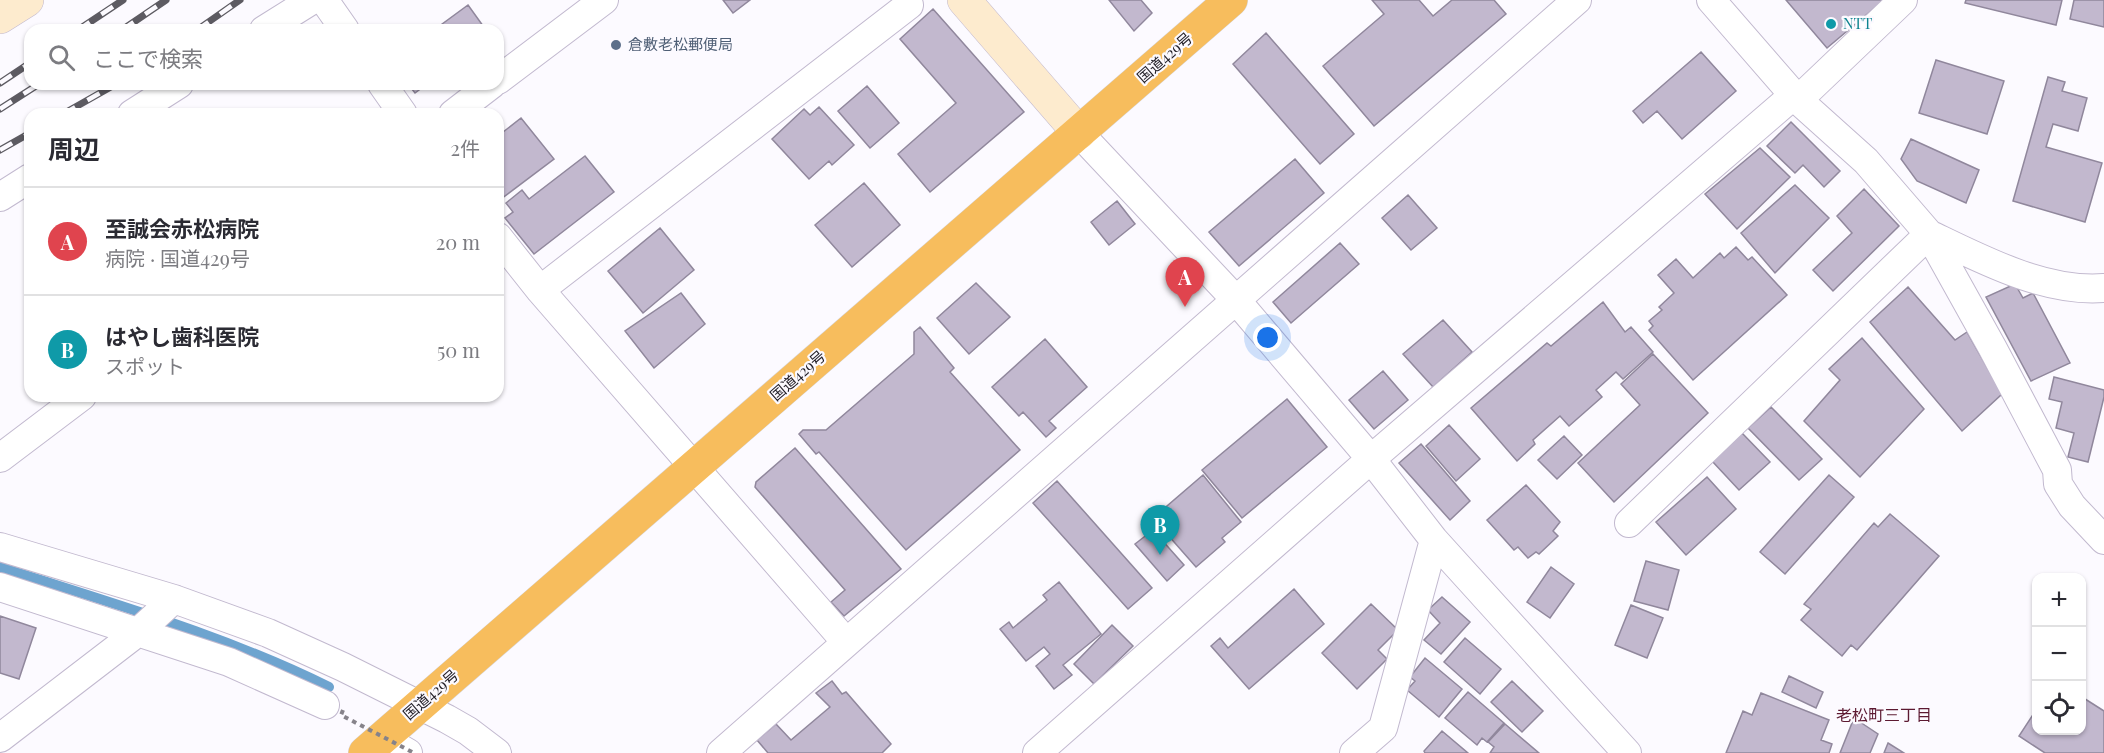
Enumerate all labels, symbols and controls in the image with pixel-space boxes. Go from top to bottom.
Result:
place label: NTT [1843,13,1872,33]
marker: NTT [1824,17,1838,31]
search box [24,24,504,90]
street label: 国道429号 [1132,28,1196,87]
place label: 倉敷老松郵便局 [628,34,733,54]
marker: 倉敷老松郵便局 [609,38,623,52]
icon: search [45,41,78,74]
text: ここで検索 [93,43,203,73]
text: 周辺 [48,131,100,166]
text: 2件 [450,134,480,161]
text: 至誠会赤松病院 [105,213,259,243]
text: A [61,228,74,255]
text: 20 m [436,228,480,255]
text: 病院 · 国道429号 [105,244,250,271]
pin: A [1166,258,1204,307]
text: はやし歯科医院 [105,321,259,351]
your location [1253,323,1282,352]
text: B [61,336,74,363]
text: 50 m [437,336,480,363]
street label: 国道429号 [765,346,829,405]
text: スポット [105,352,185,379]
pin: B [1140,506,1180,555]
map controls [2032,573,2086,735]
button: + [2032,573,2086,627]
button: − [2032,627,2086,681]
street label: 国道429号 [398,665,462,724]
button: locate [2032,681,2086,735]
district label: 老松町三丁目 [1836,704,1932,725]

